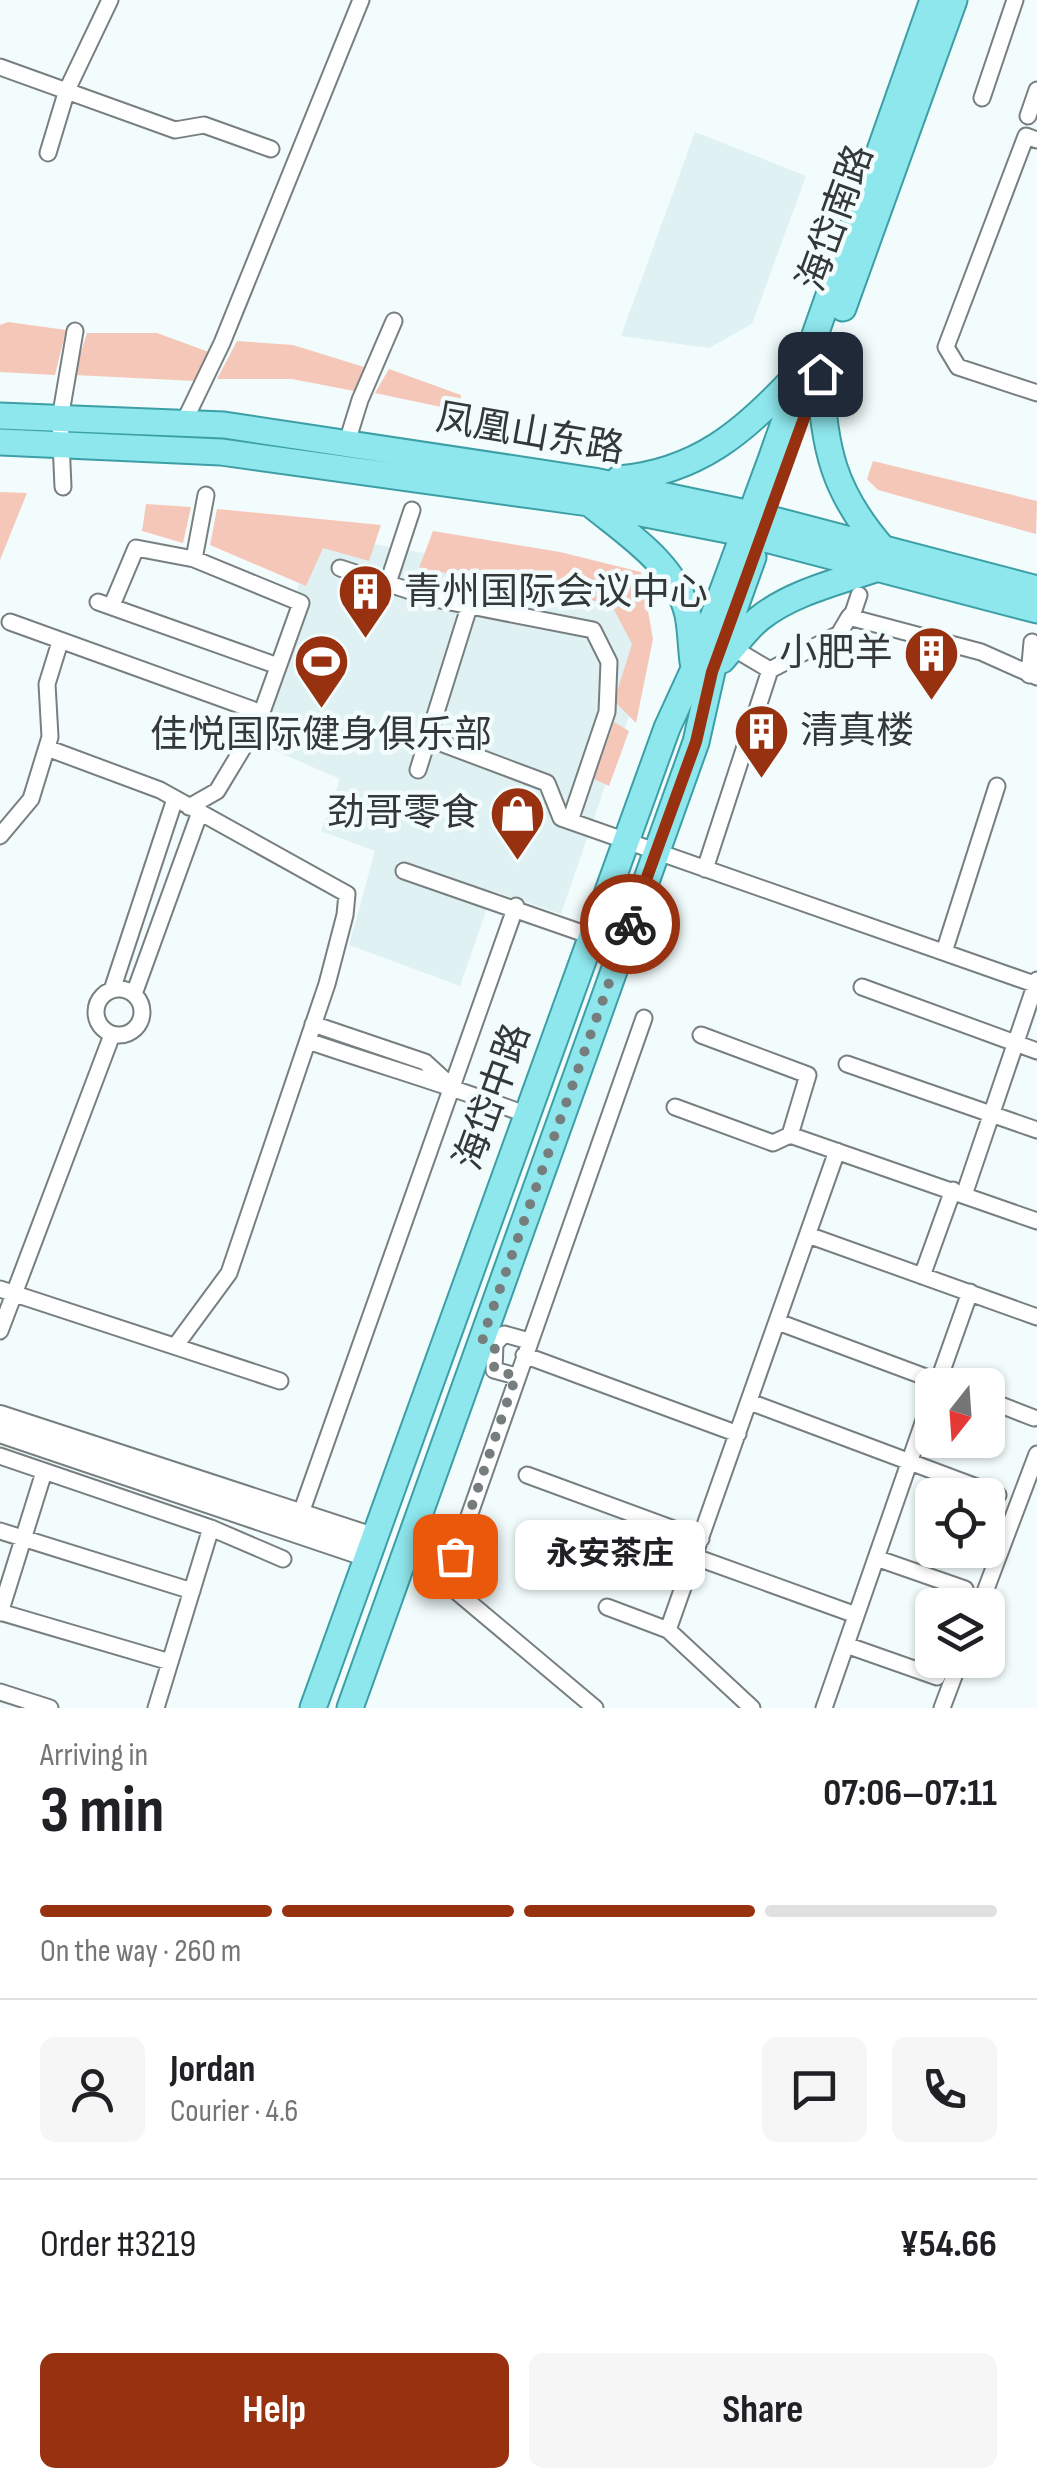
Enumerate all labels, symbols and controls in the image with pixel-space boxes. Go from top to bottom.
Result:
street label: 海岱南路 [789,139,883,297]
pin [778,332,863,417]
icon: home [793,347,848,402]
street label: 凤凰山东路 [433,395,627,473]
building icon: 青州国际会议中心 [335,562,395,641]
place label: 青州国际会议中心 [404,570,708,615]
building icon: 小肥羊 [902,623,962,702]
place label: 小肥羊 [779,631,893,676]
sports icon: 佳悦国际健身俱乐部 [291,632,351,711]
building icon: 清真楼 [731,701,791,780]
place label: 清真楼 [800,709,914,754]
place label: 佳悦国际健身俱乐部 [150,713,492,758]
shop icon: 劲哥零食 [488,783,548,862]
place label: 劲哥零食 [327,791,479,836]
courier [580,874,680,974]
icon: bike [603,897,658,952]
street label: 海岱中路 [446,1018,540,1176]
north arrow [915,1368,1005,1458]
map controls [915,1368,1005,1678]
button: locate [915,1478,1005,1568]
pin [413,1514,498,1599]
callout: 永安茶庄 [515,1521,705,1591]
icon: bag [428,1529,483,1584]
text: 永安茶庄 [546,1535,674,1574]
button: layers [915,1588,1005,1678]
text: Arriving in [40,1736,148,1775]
text: 07:06–07:11 [823,1771,997,1816]
text: 3 min [40,1773,164,1851]
text: On the way · 260 m [40,1932,241,1971]
button: person [40,2037,145,2142]
button: chat [762,2037,867,2142]
button: phone [892,2037,997,2142]
text: Jordan [170,2047,255,2092]
text: Courier · 4.6 [170,2092,298,2131]
text: Order #3219 [40,2222,196,2267]
text: ¥54.66 [899,2222,997,2267]
button: Help [40,2353,509,2468]
button: Share [529,2353,997,2468]

